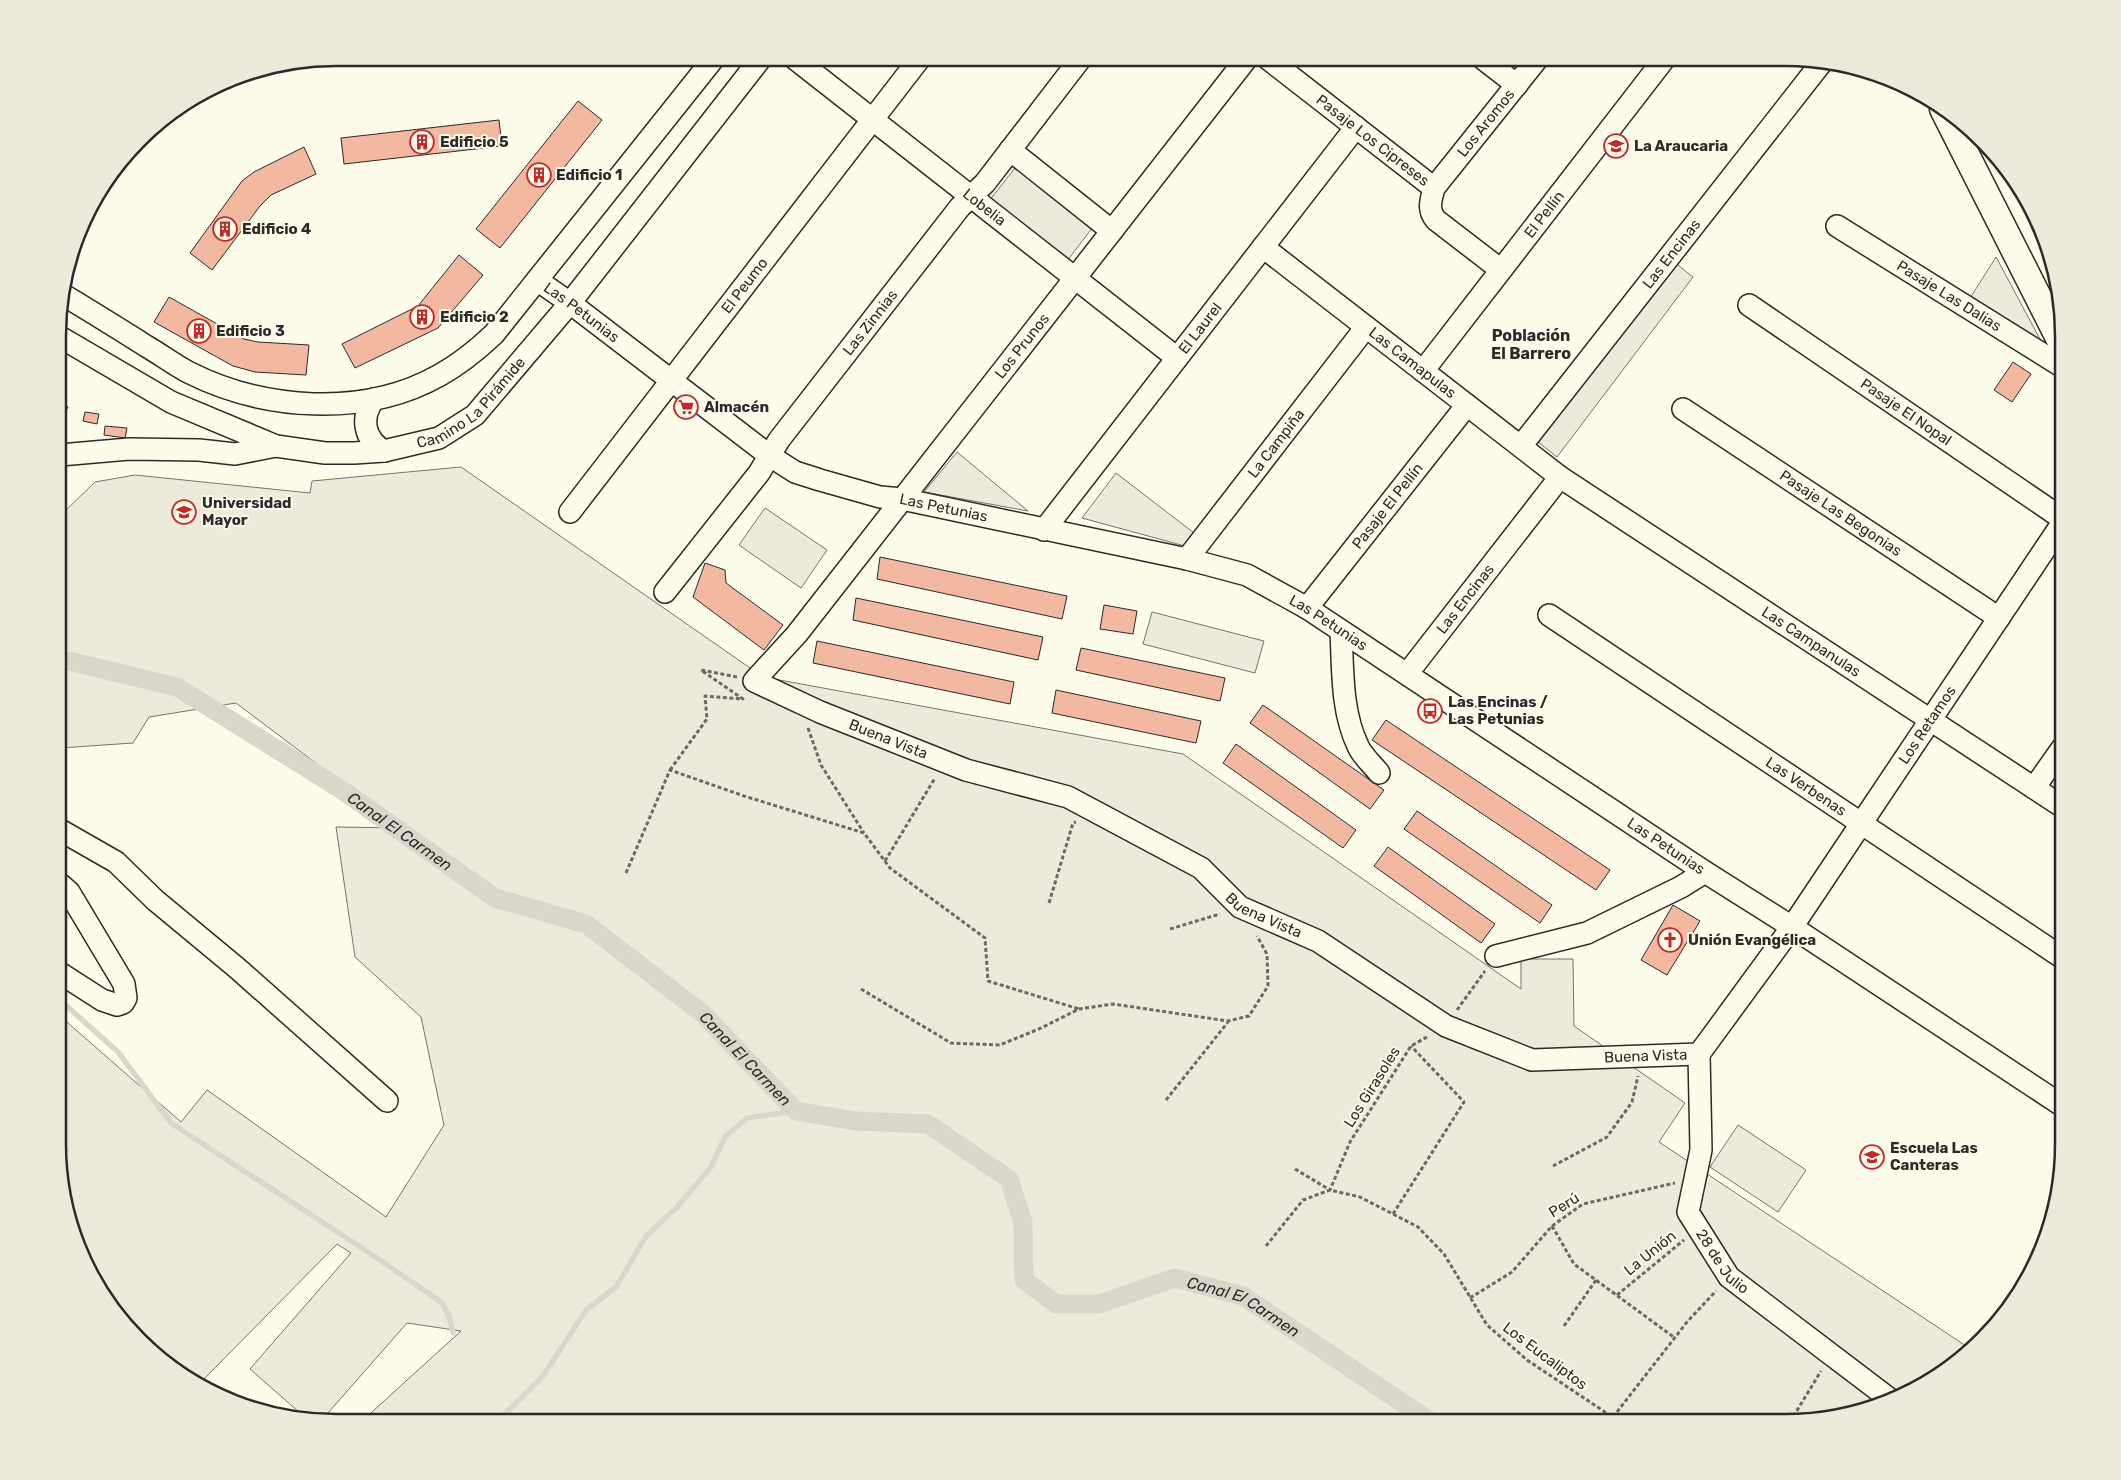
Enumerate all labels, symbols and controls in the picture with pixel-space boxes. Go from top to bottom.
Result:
street label: Los Aromos [1453,85,1519,161]
street label: Pasaje Los Cipreses [1313,91,1433,190]
building icon: Edificio 5 [409,129,435,155]
place label: Edificio 5 [440,133,509,151]
school or university icon: La Araucaria [1603,133,1629,159]
place label: La Araucaria [1634,137,1728,155]
building icon: Edificio 1 [526,162,552,188]
place label: Edificio 1 [556,166,622,184]
street label: Lobelia [959,185,1010,230]
street label: El Pellín [1520,187,1568,241]
street label: Las Encinas [1639,215,1704,292]
building icon: Edificio 4 [212,216,238,242]
place label: Edificio 4 [242,220,311,238]
street label: El Peumo [718,254,772,317]
street label: Pasaje Las Dalias [1893,257,2005,335]
street label: Las Petunias [540,278,623,347]
street label: Las Zinnias [839,286,902,359]
street label: El Laurel [1175,299,1226,358]
building icon: Edificio 2 [409,304,435,330]
place label: Edificio 2 [440,308,509,326]
street label: Los Prunos [991,309,1053,382]
building icon: Edificio 3 [186,318,212,344]
place label: Edificio 3 [216,322,285,340]
street label: Las Camapulas [1365,323,1460,402]
district label: Población El Barrero [1491,326,1571,363]
street label: Camino La Pirámide [415,354,529,452]
street label: Pasaje El Nopal [1857,375,1955,449]
supermarket icon: Almacén [673,394,699,420]
place label: Almacén [704,398,769,416]
street label: La Campiña [1244,405,1308,481]
street label: Pasaje El Pellín [1348,459,1427,552]
street label: Pasaje Las Begonias [1776,466,1905,560]
street label: Las Petunias [898,490,990,526]
place label: Universidad Mayor [202,494,292,529]
school or university icon: Universidad Mayor [171,499,197,525]
street label: Las Encinas [1433,560,1498,637]
street label: Las Petunias [1286,591,1371,655]
street label: Las Campanulas [1758,603,1864,681]
street label: Los Retamos [1895,682,1960,767]
place label: Las Encinas / Las Petunias [1448,693,1548,728]
bus stop icon: Las Encinas / Las Petunias [1417,698,1443,724]
street label: Buena Vista [846,715,930,763]
street label: Las Verbenas [1762,753,1850,820]
water label: Canal El Carmen [344,788,456,875]
street label: Las Petunias [1624,814,1709,879]
street label: Buena Vista [1222,889,1305,942]
church icon: Unión Evangélica [1657,927,1683,953]
place label: Unión Evangélica [1688,931,1816,949]
water label: Canal El Carmen [696,1008,795,1110]
street label: Los Girasoles [1340,1043,1404,1131]
street label: Buena Vista [1604,1045,1688,1066]
place label: Escuela Las Canteras [1890,1139,1978,1174]
school or university icon: Escuela Las Canteras [1859,1144,1885,1170]
street label: Perú [1545,1189,1583,1221]
street label: 28 de Julio [1692,1226,1752,1298]
street label: La Unión [1620,1227,1680,1279]
water label: Canal El Carmen [1185,1273,1303,1341]
street label: Los Eucaliptos [1499,1318,1591,1394]

